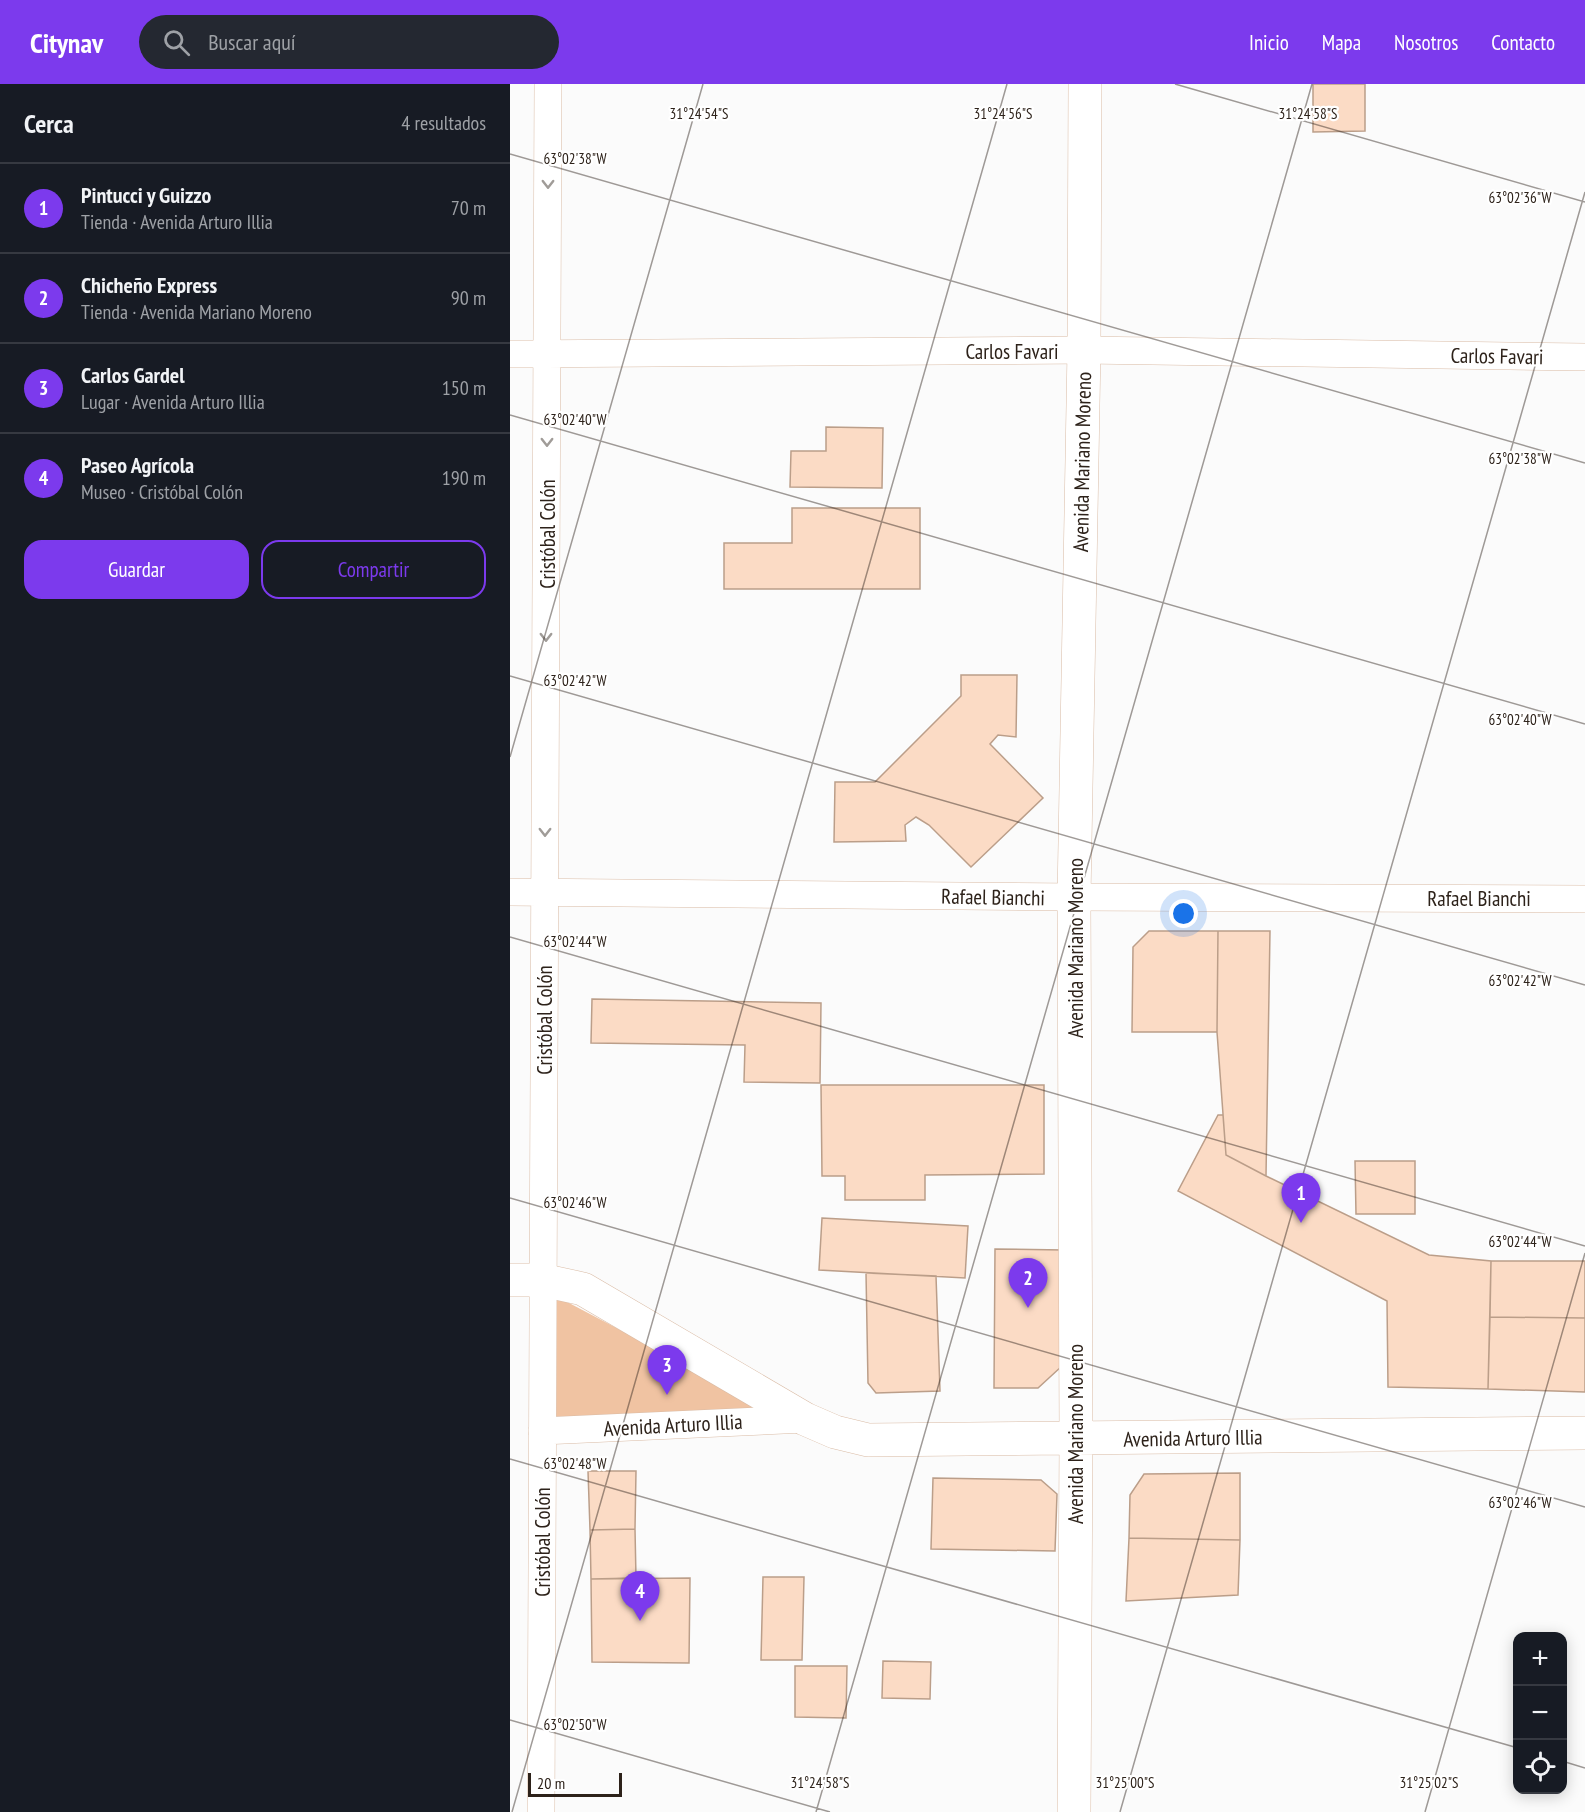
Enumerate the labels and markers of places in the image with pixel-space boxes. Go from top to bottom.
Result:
pin: 1 [1282,1174,1320,1223]
pin: 2 [1008,1258,1048,1308]
pin: 3 [648,1346,686,1395]
pin: 4 [620,1572,660,1621]

